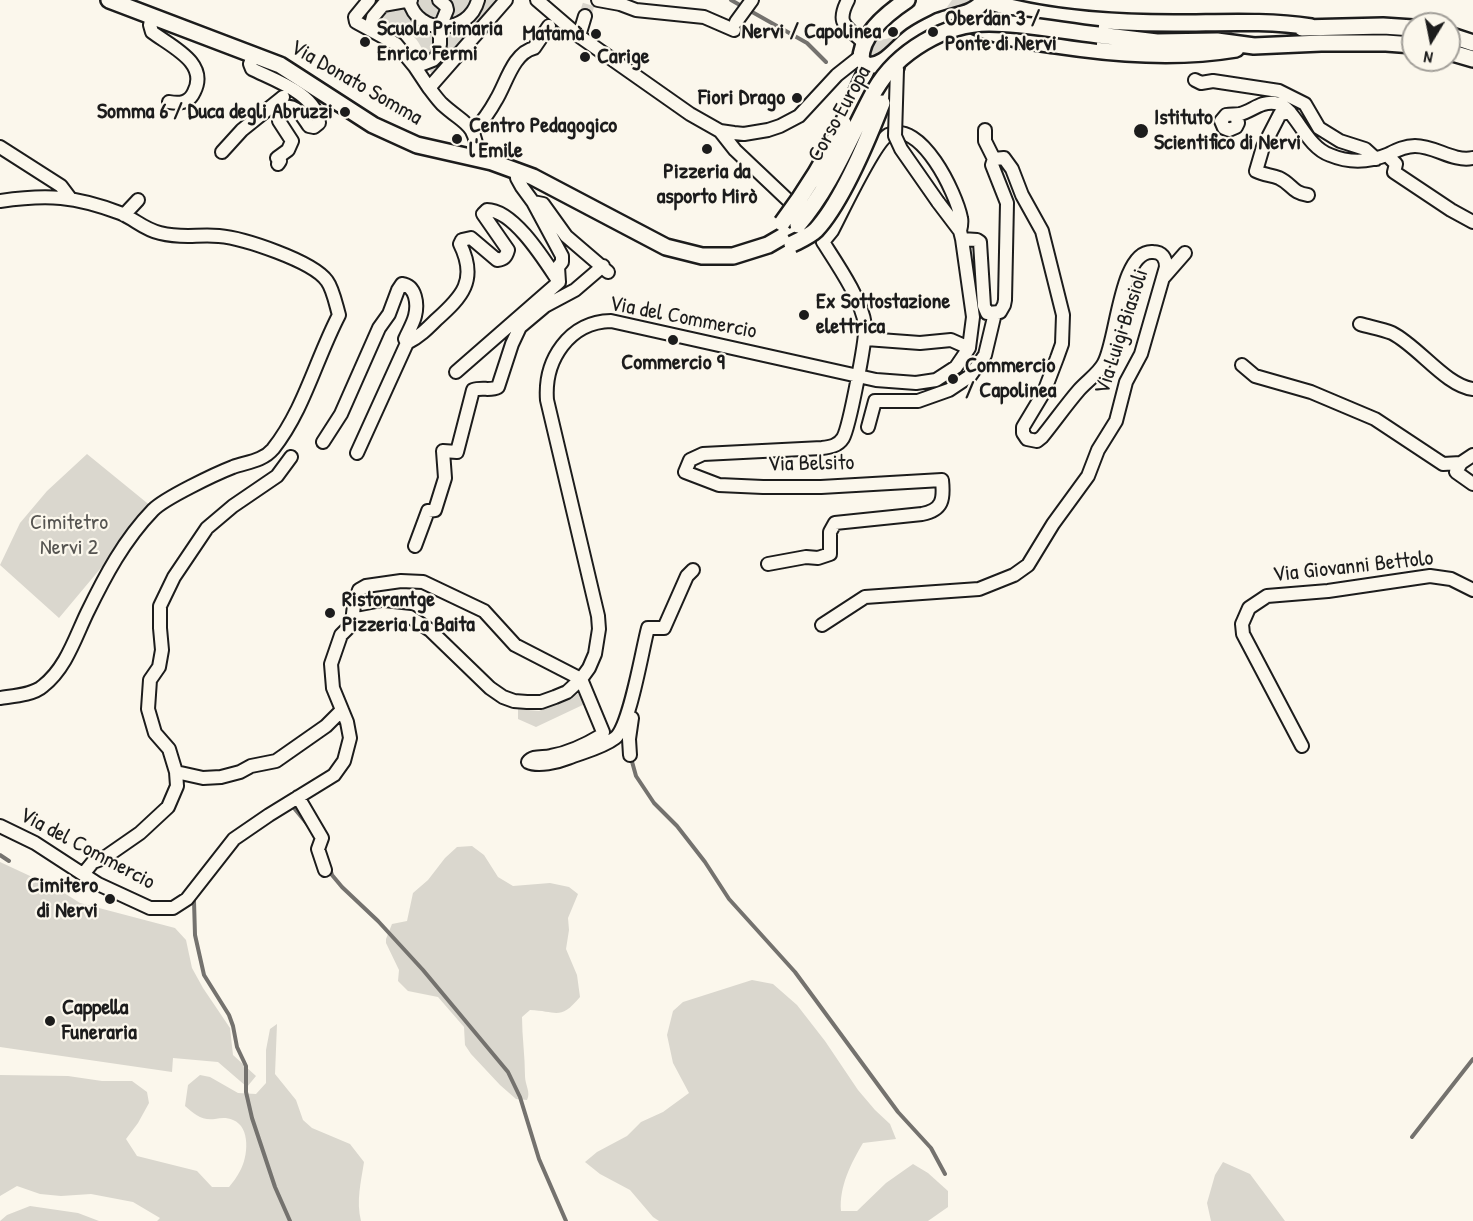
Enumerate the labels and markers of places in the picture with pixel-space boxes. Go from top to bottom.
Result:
place label: Oberdan 3 / Ponte di Nervi [945,6,1057,57]
place label: Scuola Primaria Enrico Fermi [377,16,502,68]
place label: Nervi / Capolinea [742,19,881,45]
place label: Matamà [523,21,584,47]
marker: Nervi / Capolinea [886,25,900,39]
marker: Oberdan 3 / Ponte di Nervi [926,25,940,39]
marker: Matamà [589,27,603,41]
marker: Scuola Primaria Enrico Fermi [358,35,372,49]
place label: Carige [597,44,650,70]
marker: Carige [578,50,592,64]
place label: Fiori Drago [698,85,785,111]
marker: Fiori Drago [790,91,804,105]
place label: Somma 6 / Duca degli Abruzzi [97,99,333,125]
marker: Somma 6 / Duca degli Abruzzi [338,105,352,119]
place label: Istituto Scientifico di Nervi [1154,105,1301,156]
place label: Centro Pedagogico l'Emile [469,113,617,164]
marker: Istituto Scientifico di Nervi [1132,122,1150,140]
marker: Centro Pedagogico l'Emile [450,132,464,146]
marker: Pizzeria da asporto Mirò [700,142,714,156]
place label: Pizzeria da asporto Mirò [657,159,757,210]
place label: Ex Sottostazione elettrica [816,289,950,340]
marker: Ex Sottostazione elettrica [797,308,811,322]
marker: Commercio 9 [666,333,680,347]
place label: Commercio 9 [621,350,725,376]
place label: Commercio / Capolinea [965,353,1056,404]
marker: Commercio / Capolinea [946,372,960,386]
place label: Ristorantge Pizzeria La Baita [342,587,475,638]
marker: Ristorantge Pizzeria La Baita [323,606,337,620]
place label: Cimitero di Nervi [27,873,98,924]
marker: Cimitero di Nervi [103,892,117,906]
place label: Cappella Funeraria [62,995,137,1046]
marker: Cappella Funeraria [43,1014,57,1028]

